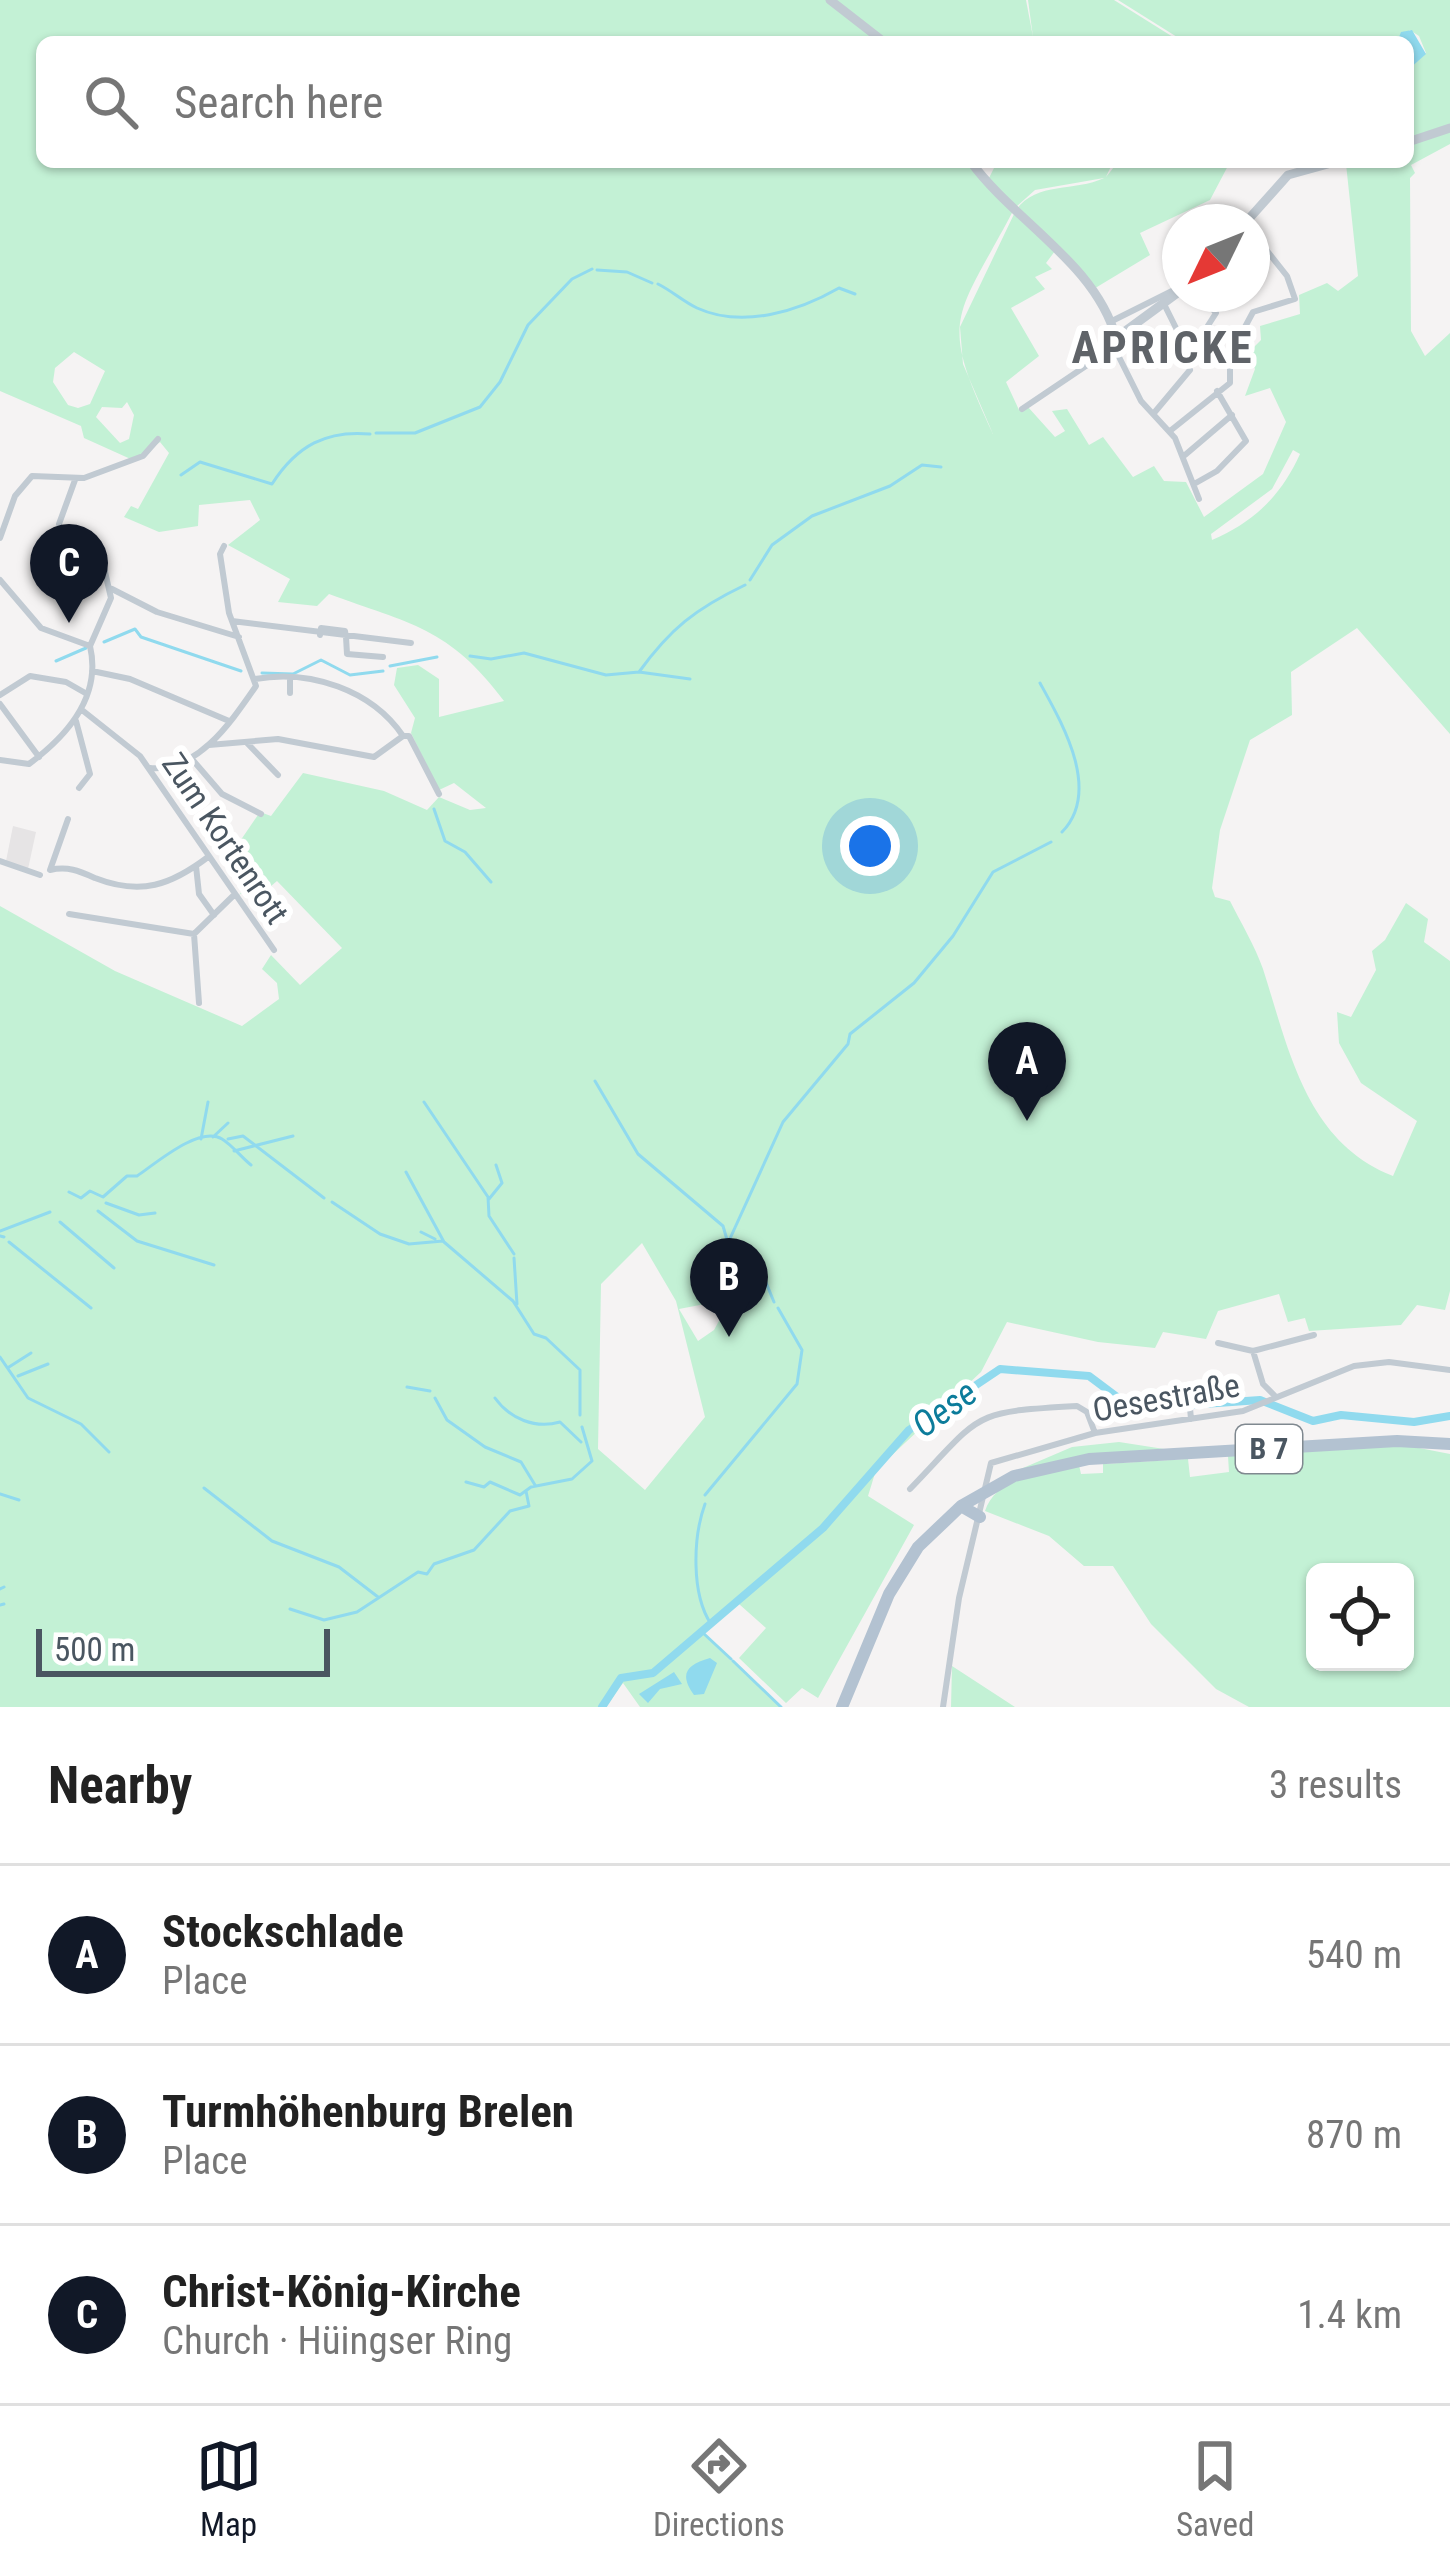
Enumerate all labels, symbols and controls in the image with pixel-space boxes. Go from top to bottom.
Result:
search box [36,36,1414,168]
icon: search [78,69,144,135]
text: Search here [174,76,383,129]
north arrow [1162,204,1270,312]
district label: APRICKE [1071,321,1255,374]
pin: C [30,524,108,623]
street label: Zum Kortenrott [154,746,297,931]
your location [840,816,900,876]
pin: A [988,1022,1066,1121]
pin: B [690,1238,768,1337]
street label: Oesestraße [1090,1365,1243,1430]
water label: Oese [904,1371,985,1446]
road number: B 7 [1236,1425,1302,1473]
map controls [1306,1563,1414,1671]
button: locate [1306,1563,1414,1671]
scale bar [36,1623,330,1676]
text: 500 m [54,1630,135,1669]
text: Nearby [48,1756,192,1815]
text: 3 results [1269,1762,1402,1808]
text: Stockschlade [162,1905,404,1958]
text: A [75,1932,99,1978]
text: 540 m [1306,1932,1402,1978]
text: Place [162,1958,248,2004]
text: Turmhöhenburg Brelen [162,2085,574,2138]
text: B [76,2112,98,2158]
text: 870 m [1306,2112,1402,2158]
text: Place [162,2138,248,2184]
text: Christ-König-Kirche [162,2265,521,2318]
text: C [76,2292,98,2338]
text: 1.4 km [1297,2292,1402,2338]
text: Church · Hüingser Ring [162,2318,512,2364]
tab: Map [196,2433,262,2544]
tab: Directions [653,2433,785,2544]
tab: Saved [1176,2433,1254,2544]

